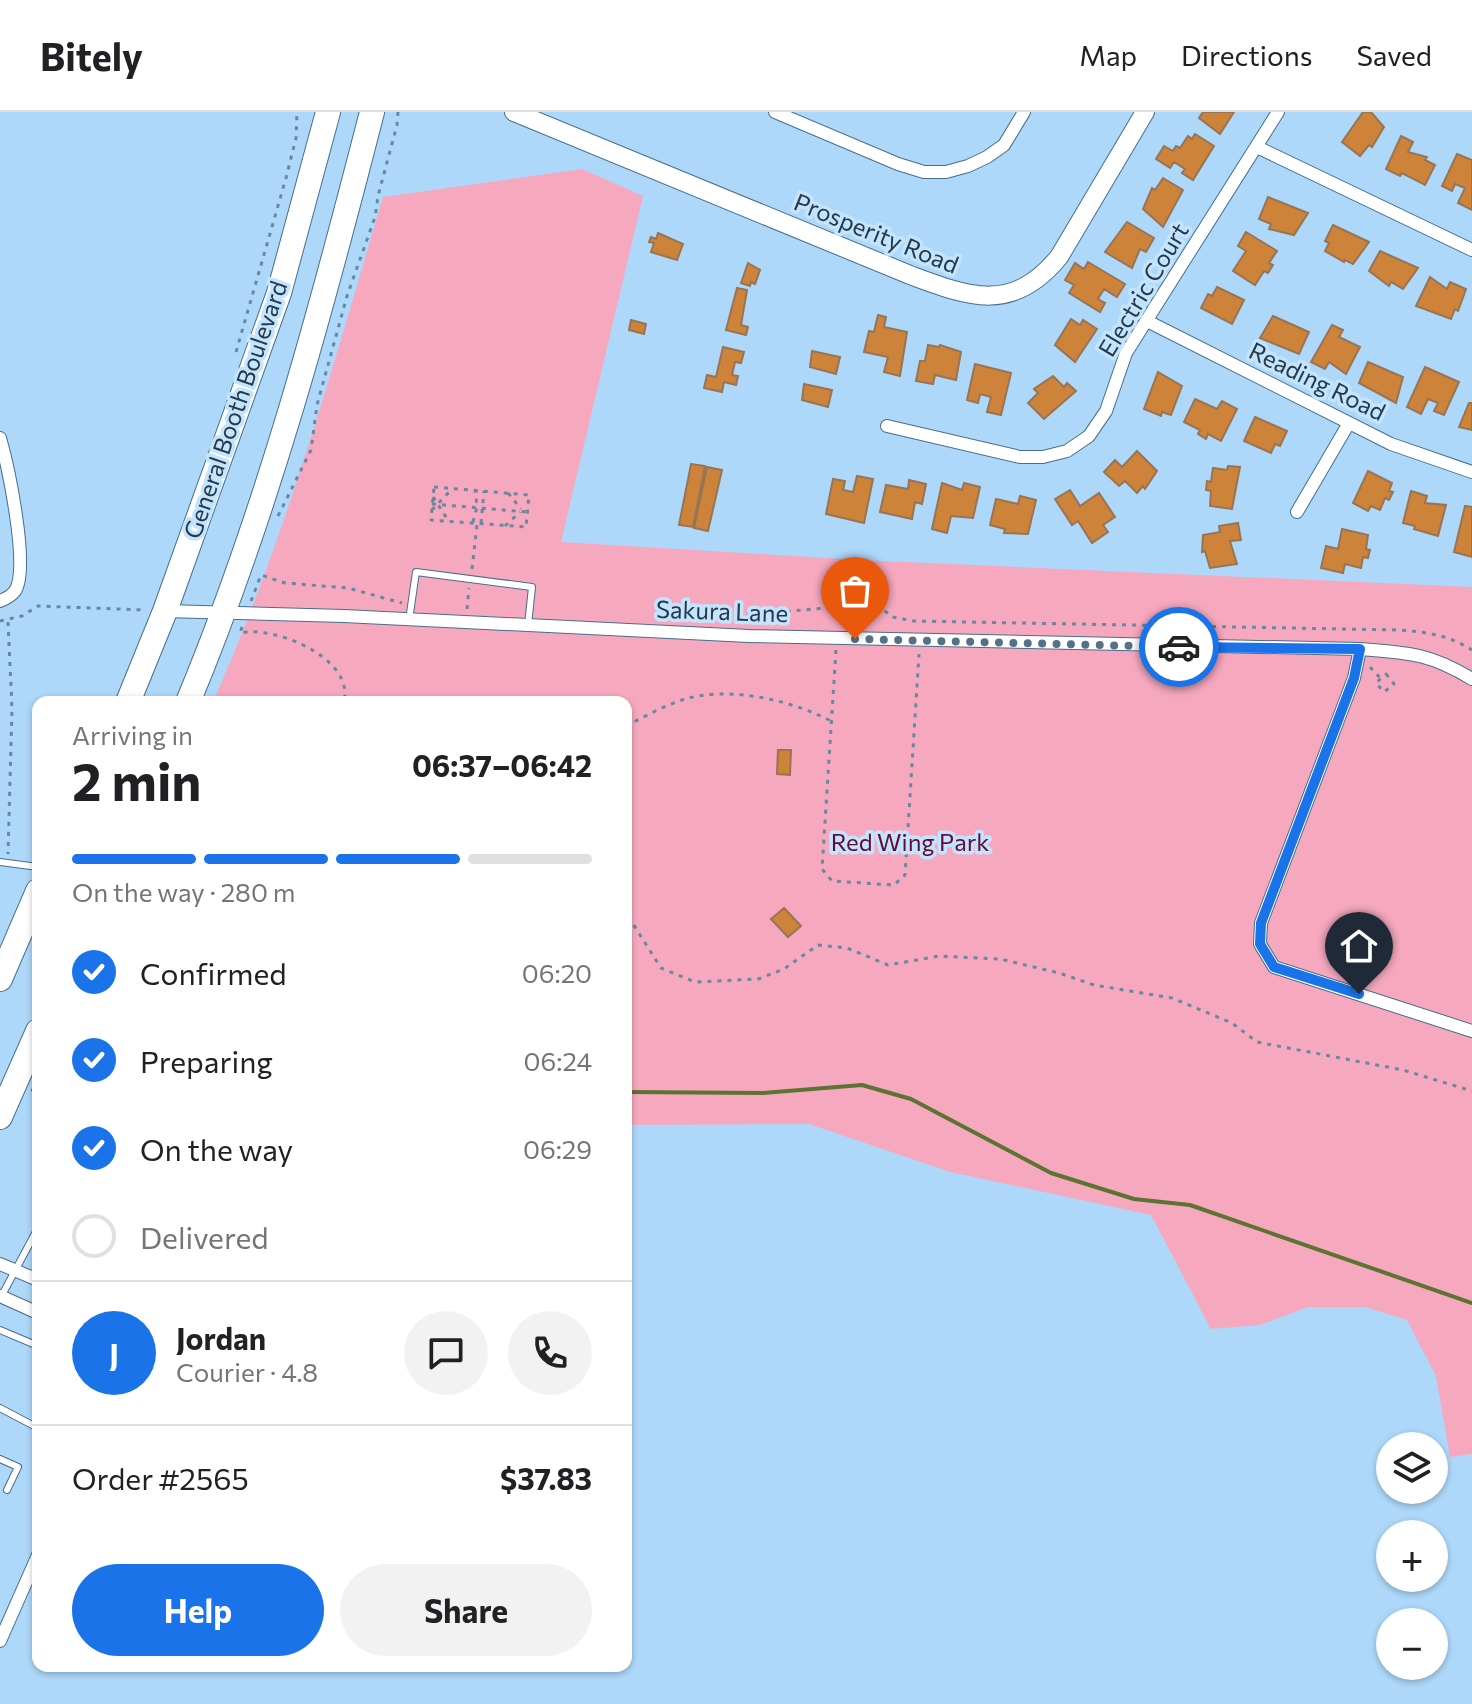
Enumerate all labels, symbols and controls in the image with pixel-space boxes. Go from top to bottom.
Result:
text: Bitely [40,32,143,79]
text: Map [1079,38,1137,72]
text: Directions [1181,38,1312,72]
text: Saved [1356,38,1432,72]
street label: Prosperity Road [790,186,963,279]
street label: Electric Court [1092,217,1194,361]
street label: General Booth Boulevard [177,277,292,542]
street label: Reading Road [1245,335,1391,426]
pin [821,557,889,639]
icon: bag [833,569,877,613]
street label: Sakura Lane [655,594,789,627]
courier [1139,607,1219,687]
icon: car [1157,625,1201,669]
text: Arriving in [72,719,193,750]
text: 06:37–06:42 [412,746,592,783]
text: 2 min [72,748,201,812]
park label: Red Wing Park [831,827,989,856]
text: On the way · 280 m [72,876,296,907]
pin [1325,912,1393,994]
icon: home [1337,924,1381,968]
icon: check [72,950,116,994]
text: Confirmed [140,954,287,991]
text: 06:20 [522,957,592,988]
icon: check [72,1038,116,1082]
text: Preparing [140,1042,273,1079]
text: 06:24 [524,1045,592,1076]
icon: check [72,1126,116,1170]
text: On the way [140,1130,293,1167]
text: 06:29 [523,1133,592,1164]
text: Delivered [140,1218,269,1255]
button: chat [404,1311,488,1395]
button: phone [508,1311,592,1395]
text: Jordan [176,1319,266,1356]
text: J [109,1335,119,1372]
text: Courier · 4.8 [176,1356,318,1387]
map controls [1376,1432,1448,1680]
button: layers [1376,1432,1448,1504]
text: Order #2565 [72,1459,249,1496]
text: $37.83 [500,1459,592,1496]
button: + [1376,1520,1448,1592]
button: Help [72,1564,324,1656]
button: Share [340,1564,592,1656]
button: − [1376,1608,1448,1680]

